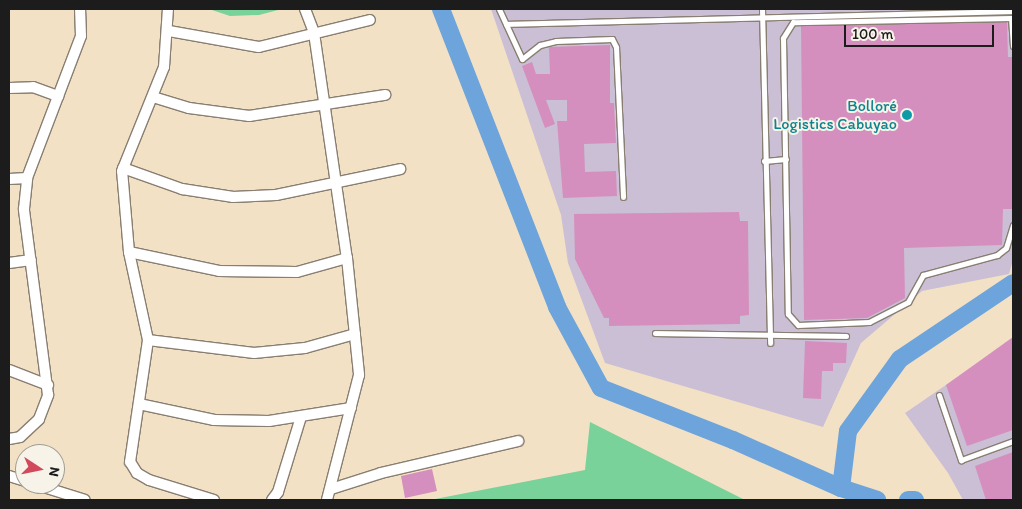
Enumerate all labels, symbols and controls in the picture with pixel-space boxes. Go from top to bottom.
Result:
scale bar [847,15,997,47]
text: 100 m [852,25,893,43]
place label: Bolloré Logistics Cabuyao [773,96,897,134]
marker: Bolloré Logistics Cabuyao [901,109,913,121]
north arrow [15,444,65,494]
text: N [45,465,63,478]

